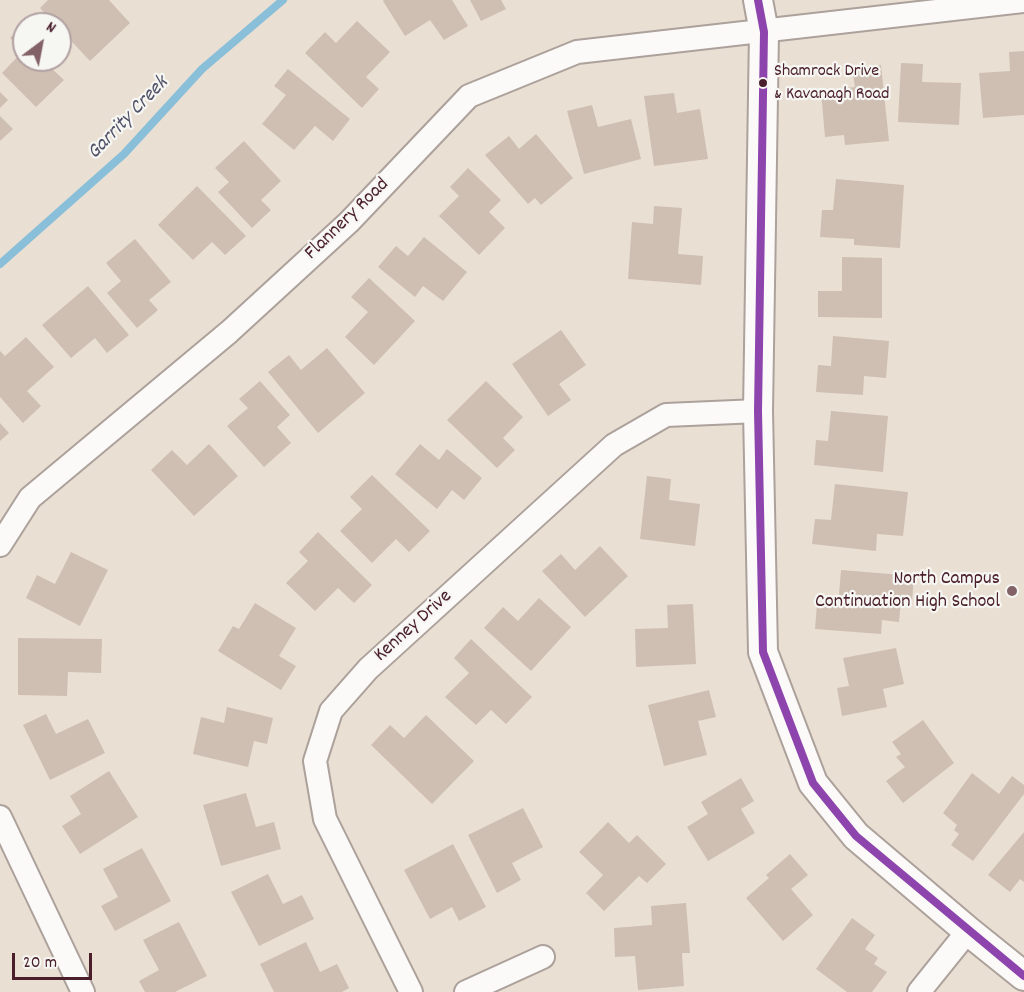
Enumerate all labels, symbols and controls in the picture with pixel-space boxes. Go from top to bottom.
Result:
north arrow [12,12,72,72]
text: N [41,16,60,40]
place label: Shamrock Drive & Kavanagh Road [774,62,889,104]
water label: Garrity Creek [83,72,175,166]
marker: Shamrock Drive & Kavanagh Road [757,77,769,89]
street label: Flannery Road [301,174,395,266]
place label: North Campus Continuation High School [815,568,1000,615]
marker: North Campus Continuation High School [1005,584,1019,598]
street label: Kenney Drive [370,586,458,668]
scale bar [15,941,94,979]
text: 20 m [23,951,57,976]

